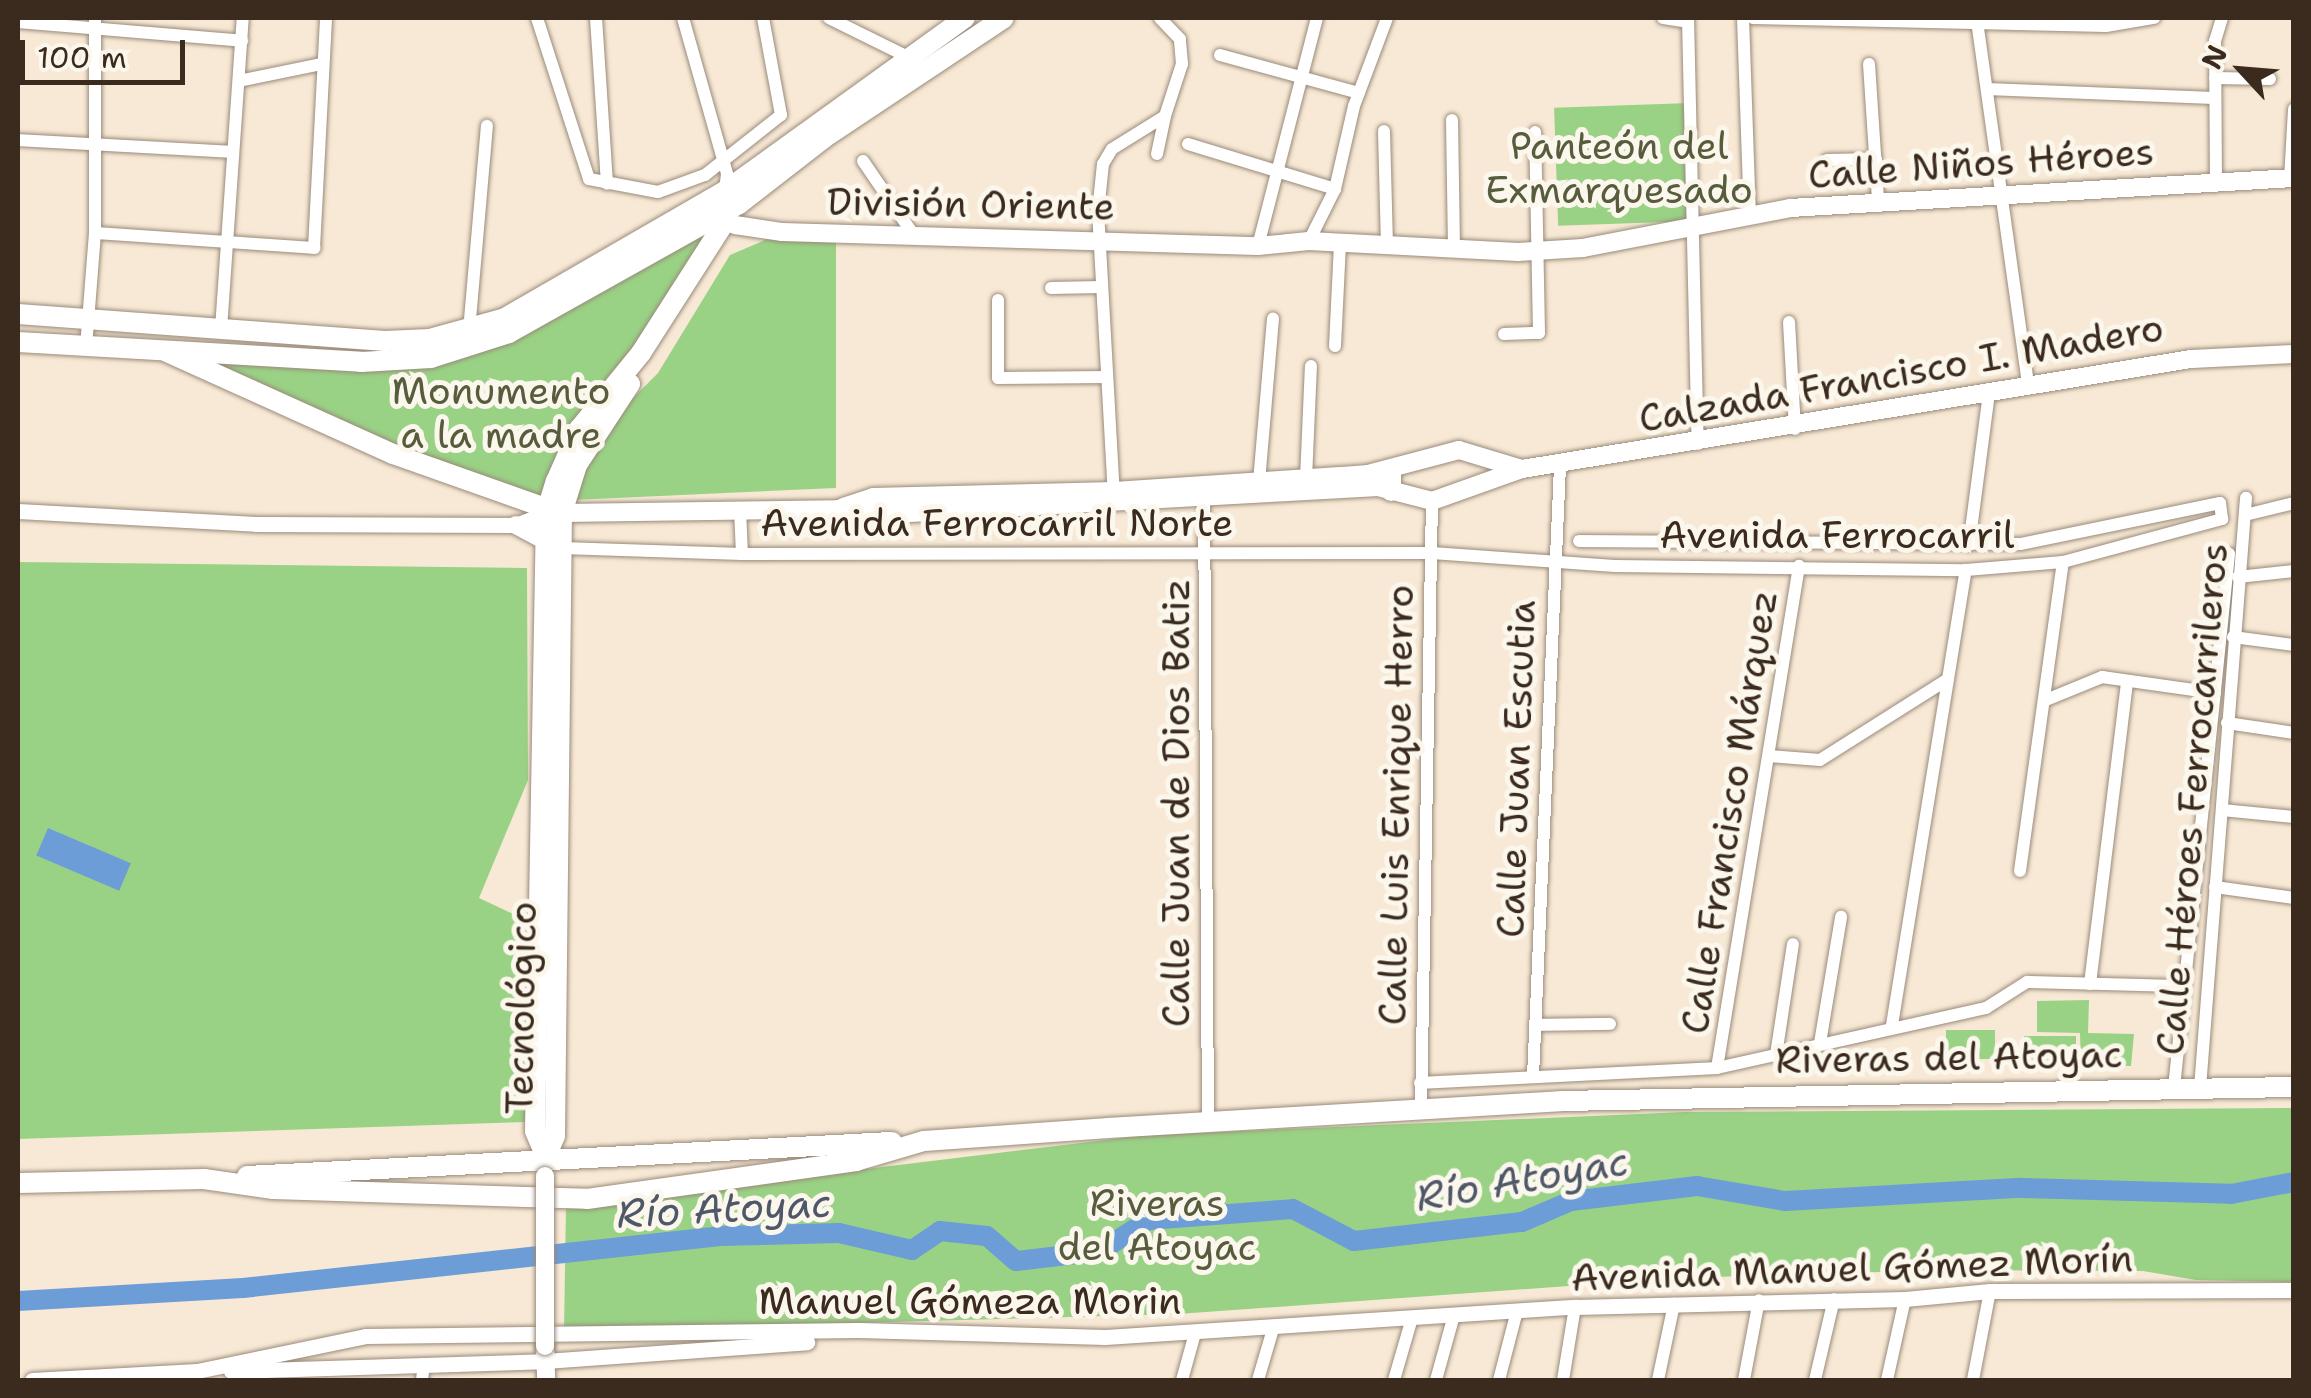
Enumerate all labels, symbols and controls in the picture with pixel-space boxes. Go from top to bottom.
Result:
scale bar [25,20,190,82]
north arrow [2191,20,2291,120]
text: 100 m [37,37,127,78]
text: N [2192,39,2236,75]
park label: Panteón del Exmarquesado [1485,123,1753,212]
street label: Calle Niños Héroes [1806,128,2156,198]
street label: División Oriente [827,179,1115,229]
street label: Calzada Francisco I. Madero [1635,304,2167,442]
park label: Monumento a la madre [392,368,610,458]
street label: Avenida Ferrocarril Norte [761,500,1233,546]
street label: Avenida Ferrocarril [1660,512,2014,558]
street label: Calle Héroes Ferrocarrileros [2147,541,2237,1057]
street label: Calle Juan de Dios Batiz [1153,579,1199,1027]
street label: Calle Luis Enrique Herro [1369,584,1423,1026]
street label: Calle Francisco Márquez [1671,587,1787,1037]
street label: Calle Juan Escutia [1487,599,1545,939]
street label: Tecnológico [496,901,546,1115]
street label: Riveras del Atoyac [1775,1031,2123,1083]
water label: Río Atoyac [1412,1137,1632,1221]
water label: Río Atoyac [616,1178,832,1238]
park label: Riveras del Atoyac [1057,1180,1257,1270]
street label: Avenida Manuel Gómez Morín [1570,1235,2134,1301]
street label: Manuel Gómeza Morin [759,1278,1181,1324]

